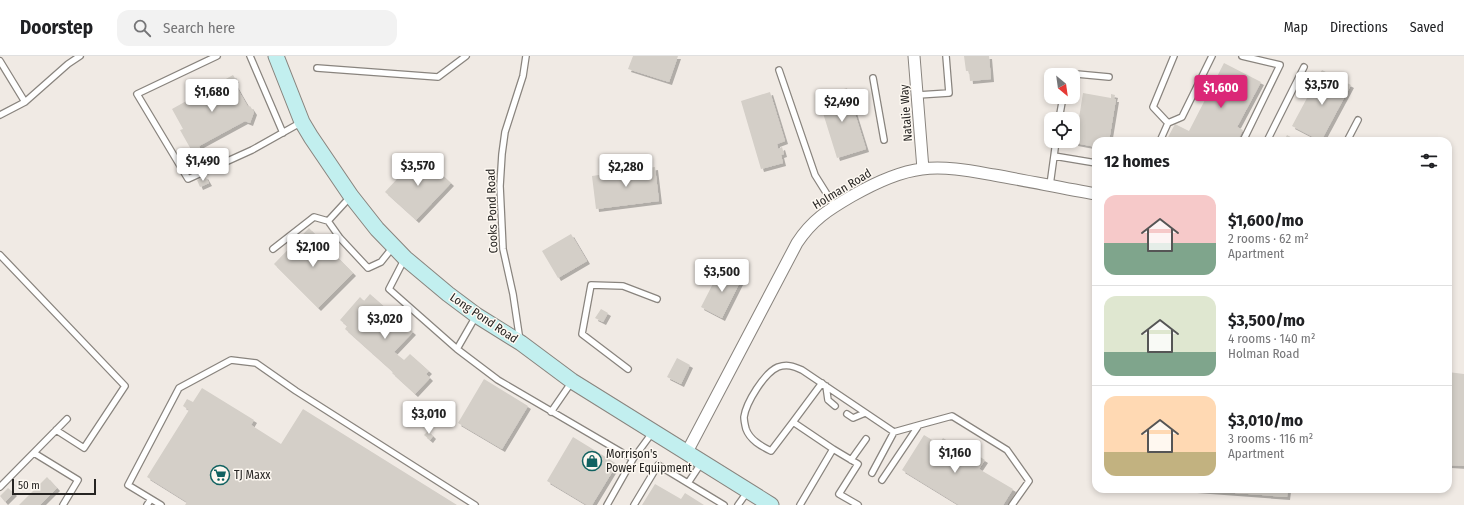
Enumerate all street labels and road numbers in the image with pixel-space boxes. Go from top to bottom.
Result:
street label: Natalie Way [897,83,915,142]
street label: Holman Road [810,166,874,212]
street label: Cooks Pond Road [484,168,500,254]
street label: Long Pond Road [447,290,521,346]

